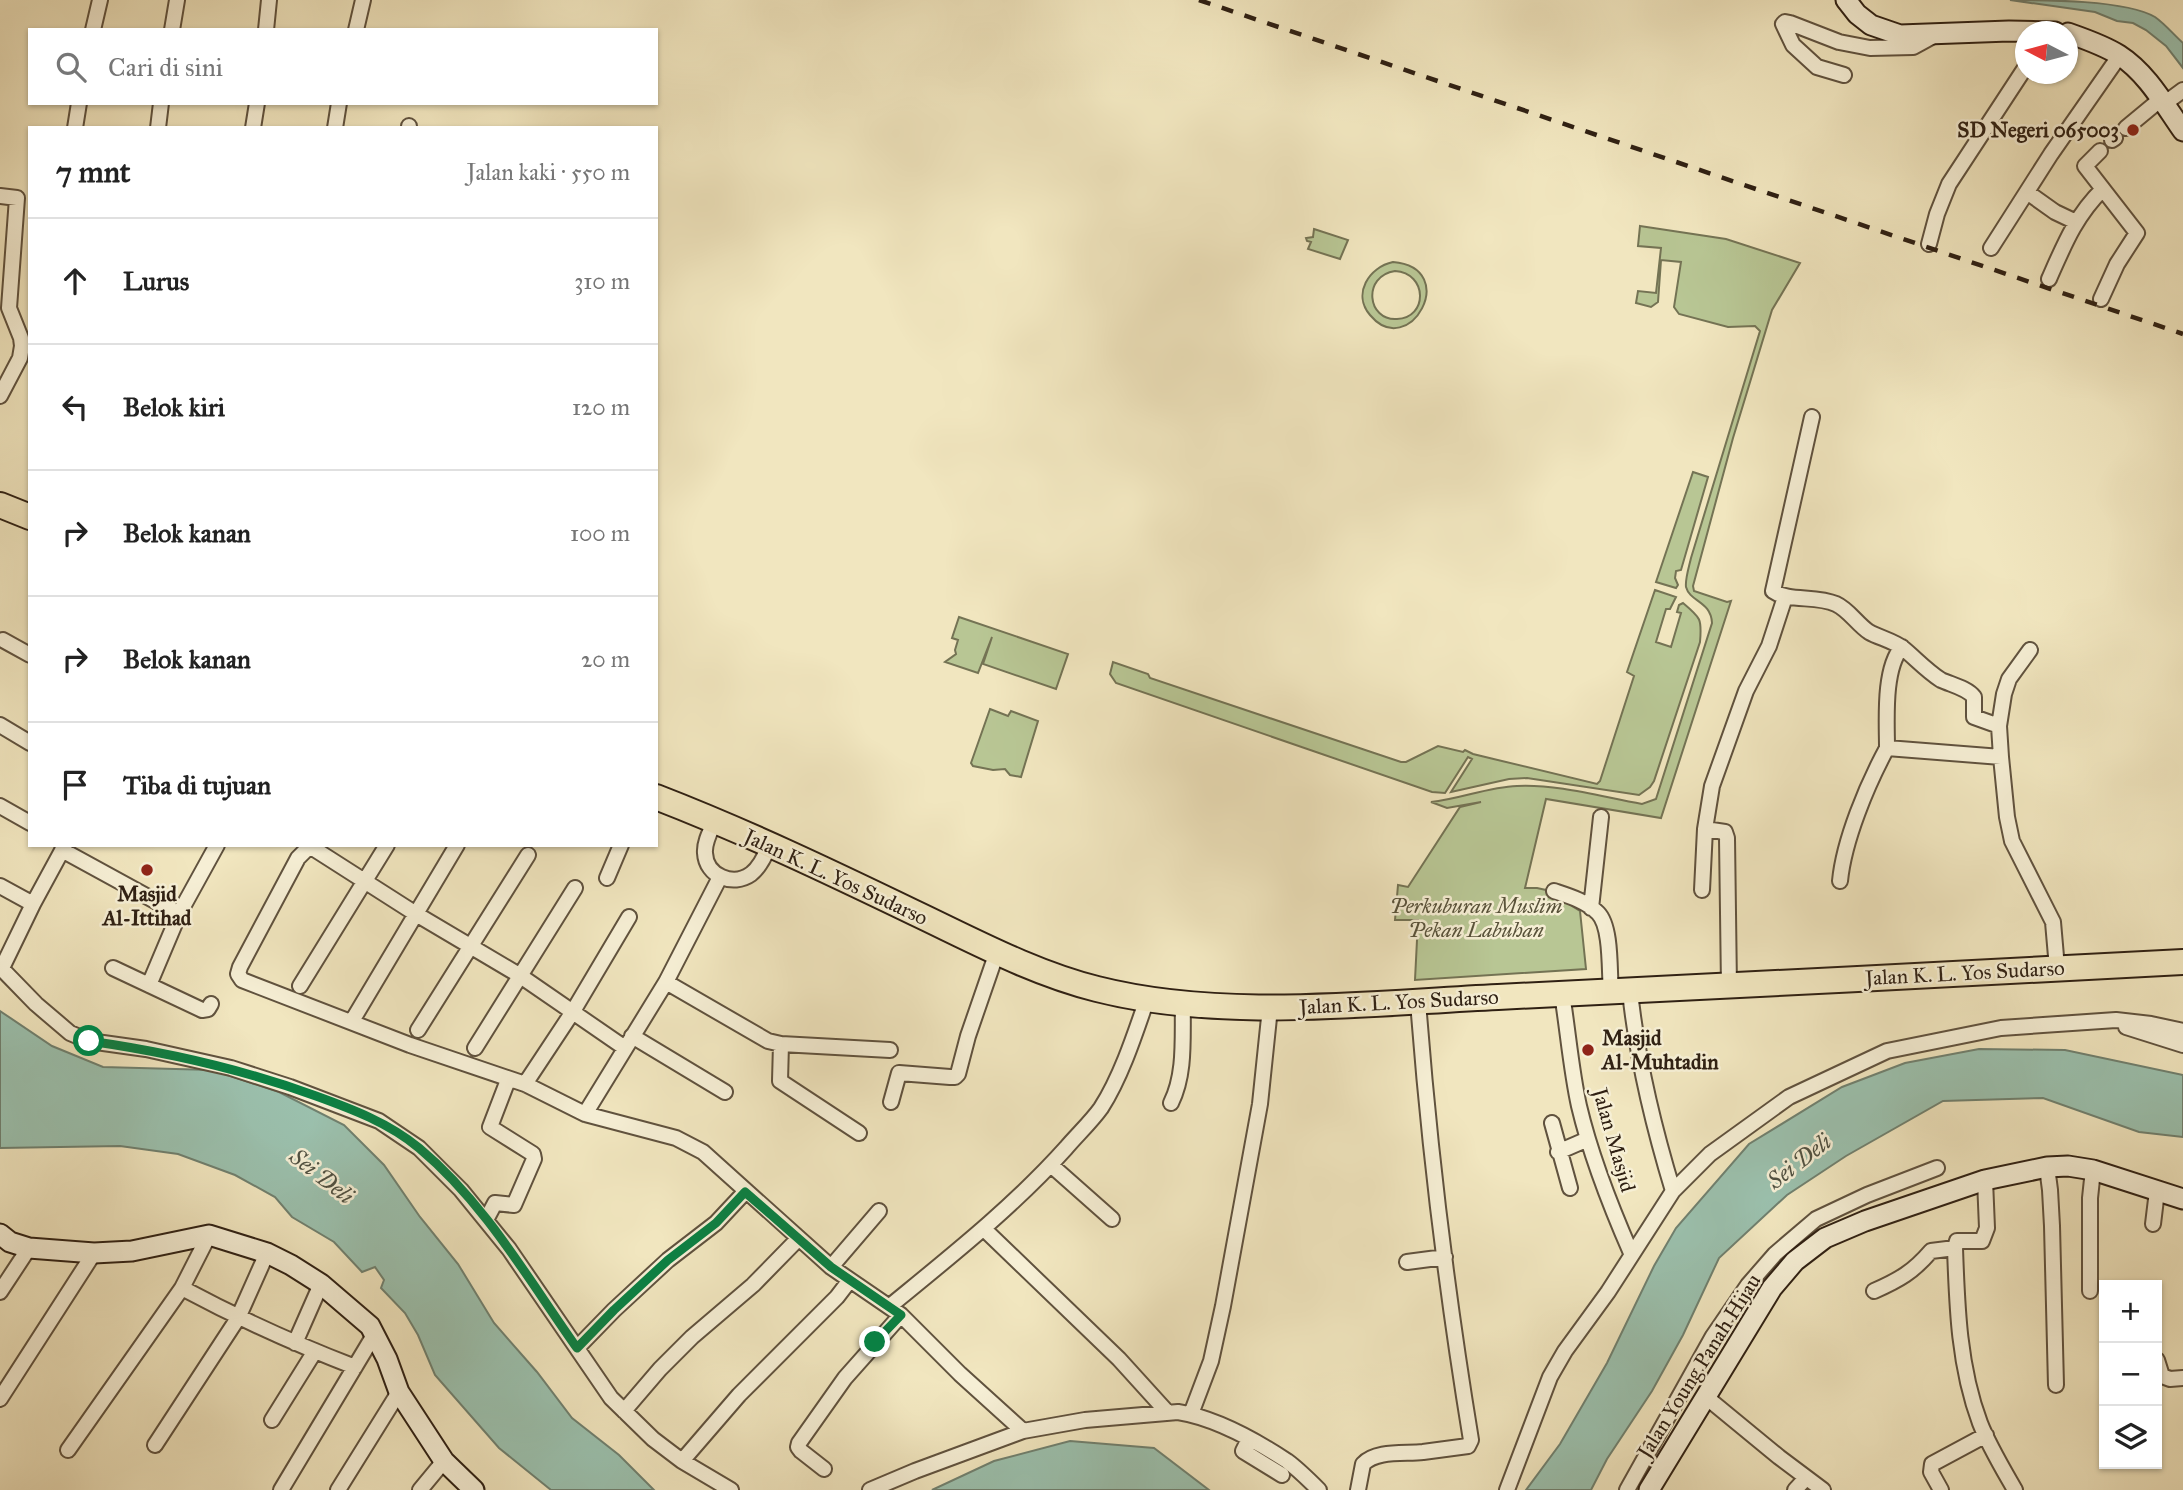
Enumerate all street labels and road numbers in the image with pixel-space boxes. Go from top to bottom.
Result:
street label: Jalan K. L. Yos Sudarso [738,822,932,931]
street label: Jalan K. L. Yos Sudarso [1863,955,2066,991]
street label: Jalan K. L. Yos Sudarso [1297,984,1500,1020]
street label: Jalan Masjid [1586,1083,1641,1195]
street label: Jalan Young Panah Hijau [1631,1269,1766,1465]

